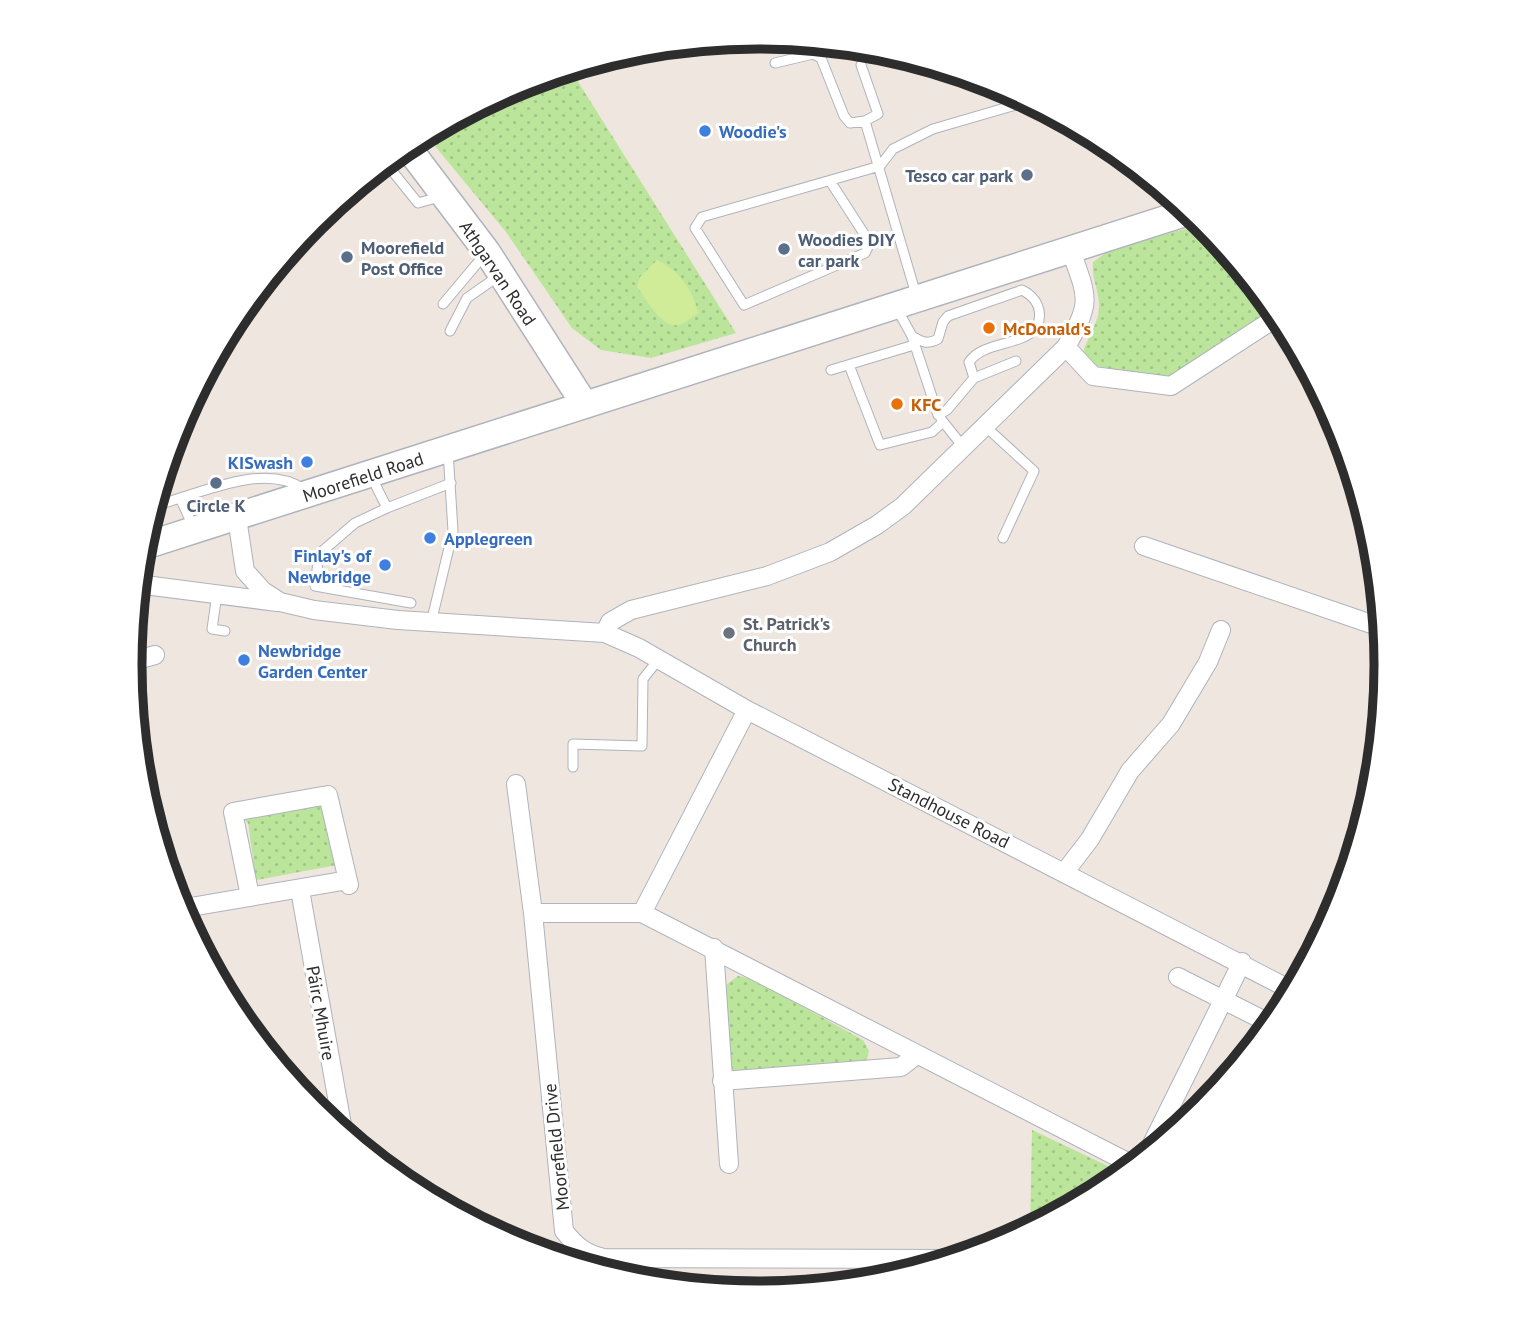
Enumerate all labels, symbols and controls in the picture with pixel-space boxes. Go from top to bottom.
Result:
place label: Woodie's [719,120,787,143]
marker: Woodie's [697,123,713,139]
place label: Tesco car park [905,164,1013,187]
marker: Tesco car park [1019,167,1035,183]
street label: Athgarvan Road [455,216,541,330]
place label: Woodies DIY car park [798,228,896,272]
place label: Moorefield Post Office [361,236,444,280]
marker: Woodies DIY car park [776,241,792,257]
marker: Moorefield Post Office [339,249,355,265]
place label: McDonald's [1003,317,1091,340]
marker: McDonald's [981,320,997,336]
place label: KFC [911,393,941,416]
marker: KFC [889,396,905,412]
street label: Moorefield Road [300,447,426,507]
place label: KISwash [228,451,293,474]
marker: KISwash [299,454,315,470]
marker: Circle K [208,475,224,491]
place label: Circle K [186,494,246,517]
place label: Applegreen [444,527,533,550]
marker: Applegreen [422,530,438,546]
place label: Finlay's of Newbridge [288,544,372,588]
marker: Finlay's of Newbridge [377,557,393,573]
place label: St. Patrick's Church [743,612,831,656]
marker: St. Patrick's Church [721,625,737,641]
place label: Newbridge Garden Center [258,639,368,683]
marker: Newbridge Garden Center [236,652,252,668]
street label: Standhouse Road [885,773,1013,853]
street label: Páirc Mhuire [301,964,341,1062]
street label: Moorefield Drive [538,1082,574,1212]

